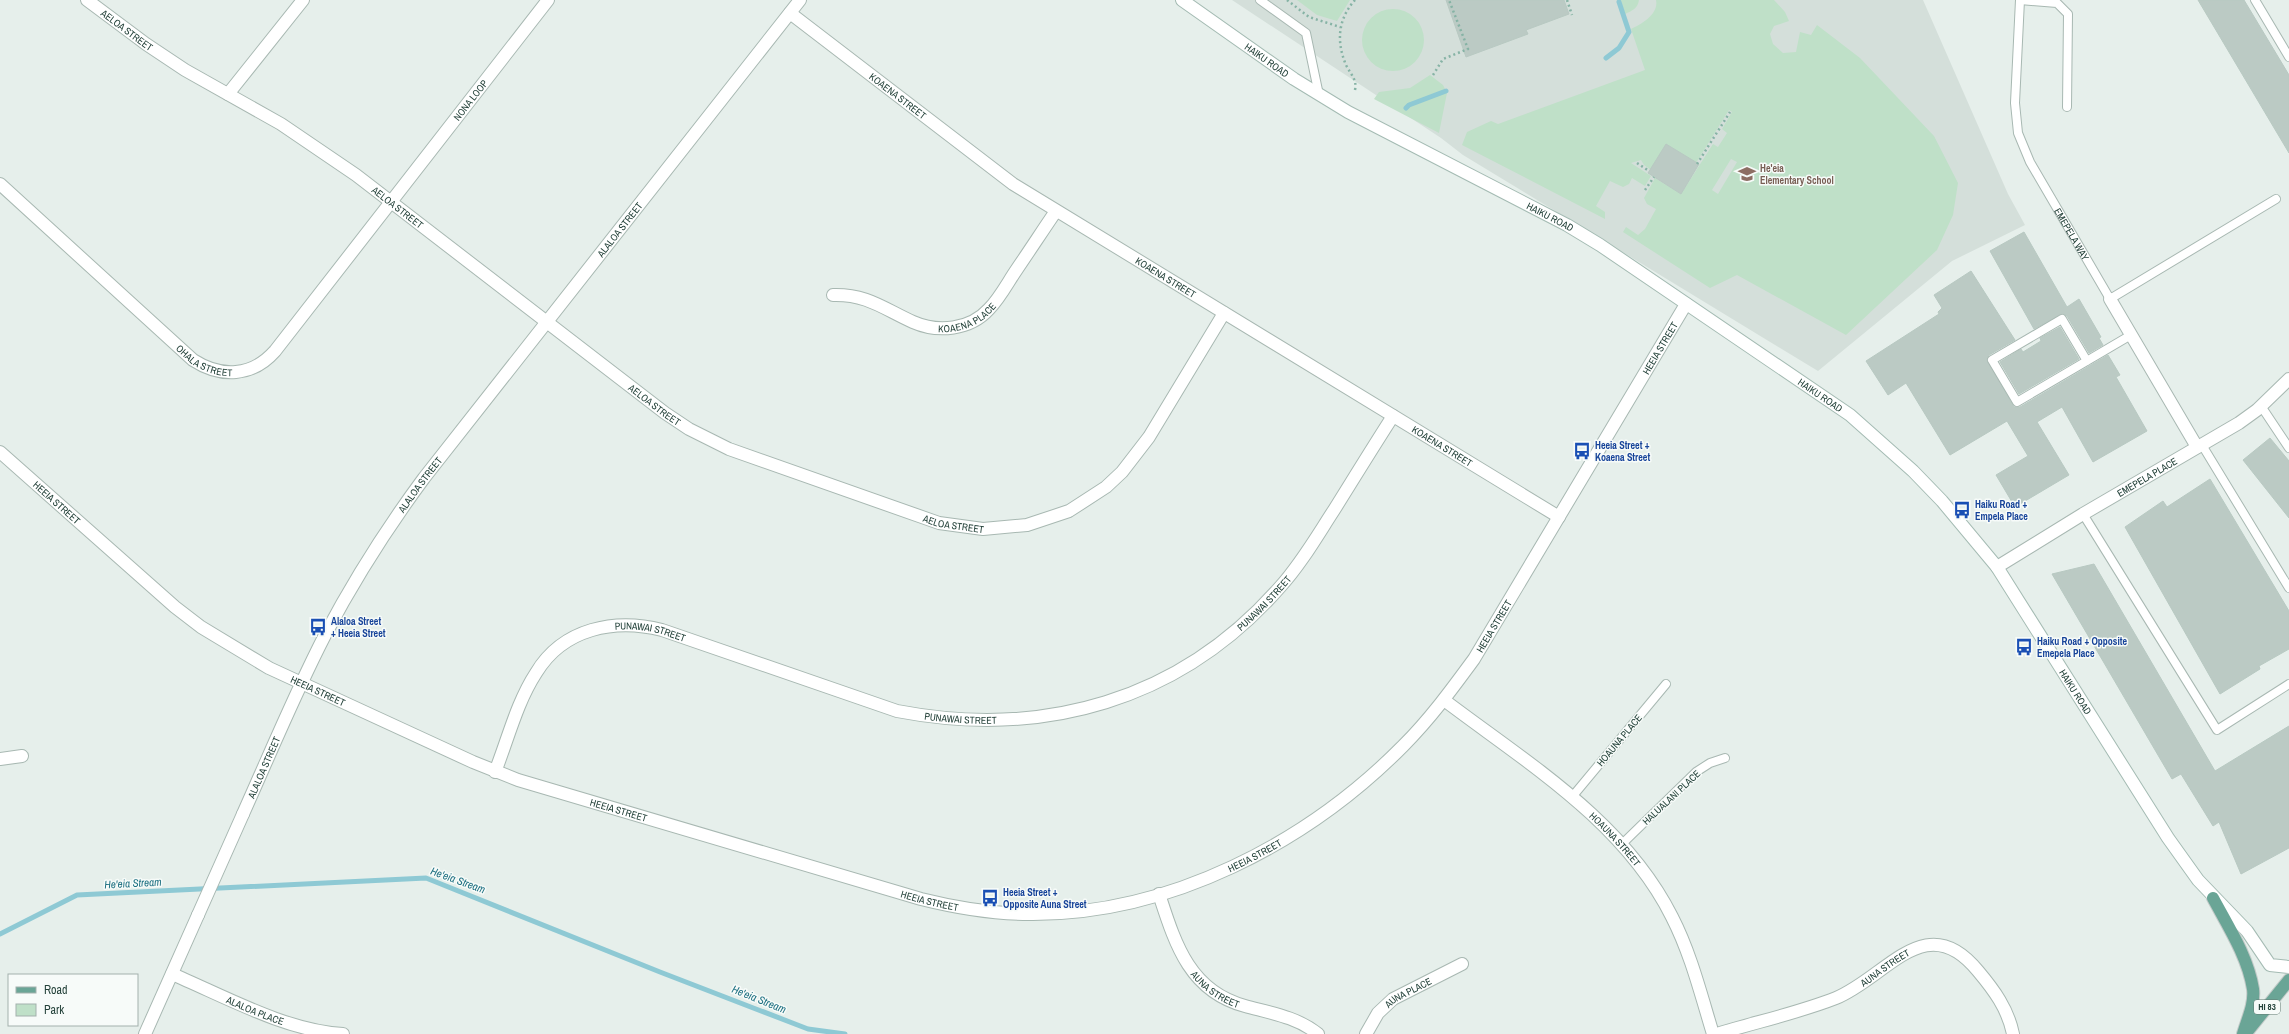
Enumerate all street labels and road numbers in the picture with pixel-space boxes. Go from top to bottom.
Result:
street label: AELOA STREET [97,6,155,54]
street label: HAIKU ROAD [1242,40,1291,80]
street label: KOAENA STREET [866,70,929,122]
street label: NONA LOOP [451,77,491,123]
street label: AELOA STREET [368,183,426,232]
street label: HAIKU ROAD [1524,199,1576,235]
street label: ALALOA STREET [594,200,646,261]
street label: EMEPELA WAY [2051,206,2092,263]
street label: KOAENA STREET [1133,254,1198,301]
street label: KOAENA PLACE [938,300,999,335]
street label: HEEIA STREET [1640,319,1681,377]
street label: OHALA STREET [173,342,233,379]
street label: HAIKU ROAD [1795,376,1845,415]
street label: AELOA STREET [625,381,683,429]
street label: KOAENA STREET [1410,423,1475,470]
street label: ALALOA STREET [395,454,445,516]
street label: EMEPELA PLACE [2115,455,2180,500]
street label: HEEIA STREET [30,478,83,527]
street label: AELOA STREET [920,512,985,536]
street label: PUNAWAI STREET [1234,573,1294,634]
street label: HEEIA STREET [1473,598,1515,655]
street label: PUNAWAI STREET [614,619,687,645]
street label: HAIKU ROAD [2056,667,2094,717]
street label: HEEIA STREET [288,673,347,709]
street label: PUNAWAI STREET [924,710,997,727]
street label: HOAUNA PLACE [1594,712,1645,769]
street label: ALALOA STREET [244,735,283,801]
street label: HALUALANI PLACE [1640,767,1703,828]
street label: HEEIA STREET [588,796,649,825]
street label: HOAUNA STREET [1587,810,1643,869]
street label: HEEIA STREET [1226,836,1284,875]
street label: HEEIA STREET [899,887,959,914]
street label: AUNA STREET [1857,946,1912,990]
street label: AUNA STREET [1187,967,1241,1011]
street label: AUNA PLACE [1381,975,1434,1011]
street label: ALALOA PLACE [223,993,286,1028]
road number: HI 83 [2254,1000,2280,1014]

